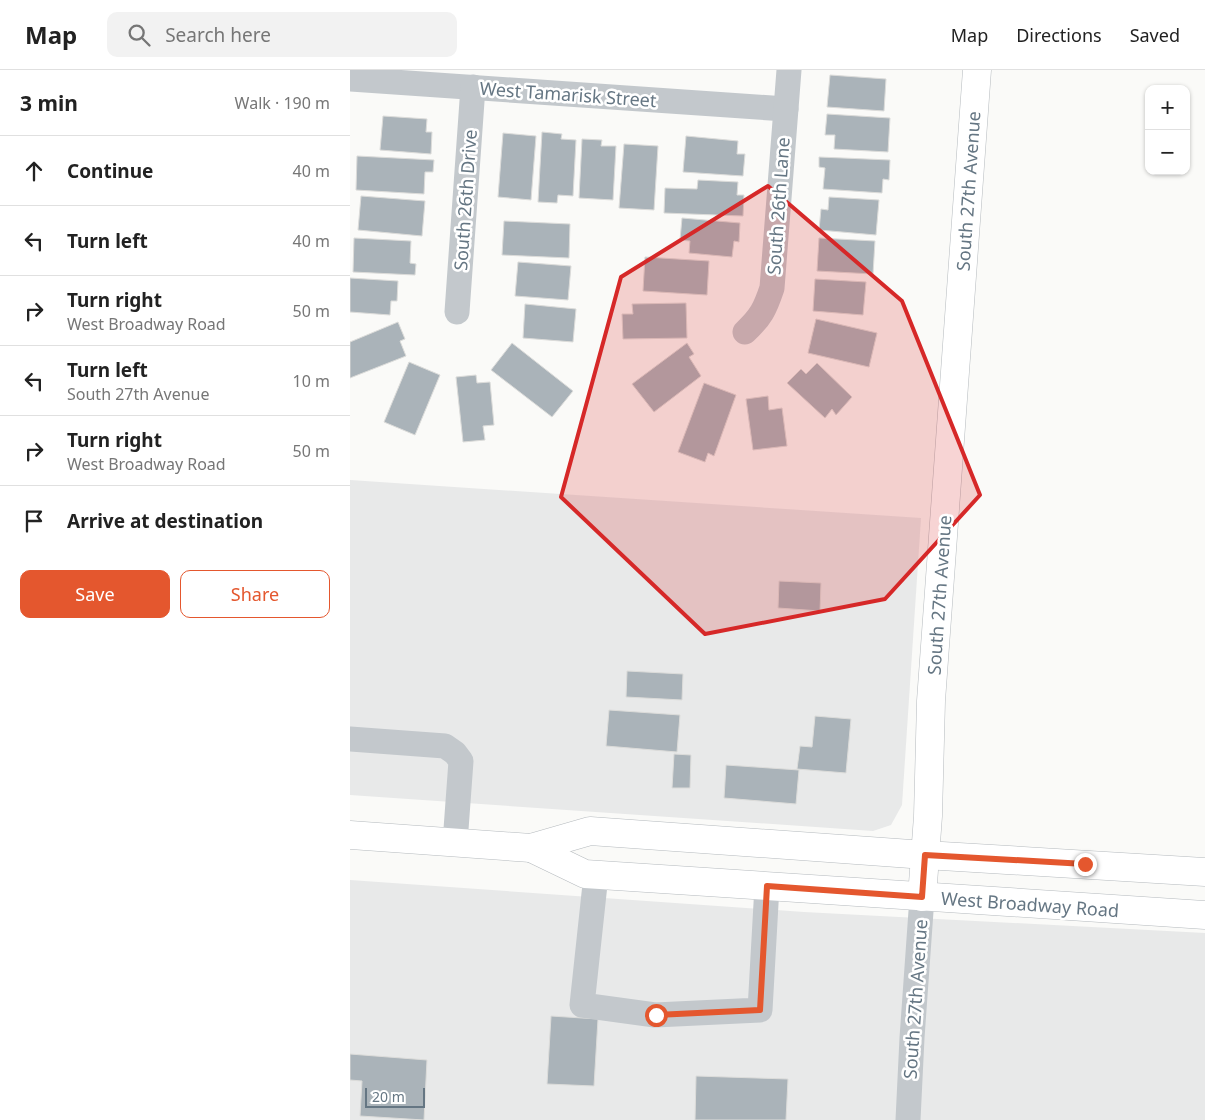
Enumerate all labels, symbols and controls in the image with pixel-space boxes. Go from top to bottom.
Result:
search box [107,12,457,57]
text: Map [25,18,77,51]
icon: search [125,21,153,49]
text: Search here [165,22,271,48]
text: Map [951,23,988,47]
text: Directions [1016,23,1102,47]
text: Saved [1130,23,1180,47]
street label: West Tamarisk Street [479,76,658,112]
map controls [1145,85,1190,175]
button: + [1145,85,1190,130]
text: 3 min [20,89,78,117]
text: Walk · 190 m [235,92,330,114]
street label: South 27th Avenue [950,110,986,272]
street label: South 26th Drive [448,129,482,271]
button: − [1145,130,1190,175]
street label: South 26th Lane [761,136,795,276]
icon: ahead [20,157,48,185]
text: Continue [67,158,153,184]
text: 40 m [293,160,330,182]
icon: left [20,227,48,255]
text: Turn left [67,228,148,254]
text: 40 m [293,230,330,252]
text: Turn right [67,287,162,313]
icon: right [20,297,48,325]
text: 50 m [293,300,330,322]
text: West Broadway Road [67,313,226,335]
text: Turn left [67,357,148,383]
icon: left [20,367,48,395]
text: 10 m [293,370,330,392]
text: South 27th Avenue [67,383,209,405]
text: Turn right [67,427,162,453]
icon: right [20,437,48,465]
text: 50 m [293,440,330,462]
text: West Broadway Road [67,453,226,475]
icon: arrive [20,507,48,535]
text: Arrive at destination [67,508,263,534]
street label: South 27th Avenue [921,514,957,676]
button: Save [20,570,170,618]
button: Share [180,570,330,618]
route end [1074,853,1097,876]
street label: West Broadway Road [940,886,1120,922]
street label: South 27th Avenue [897,918,933,1080]
route start [645,1004,668,1027]
scale bar [365,1085,425,1108]
text: 20 m [372,1087,405,1106]

